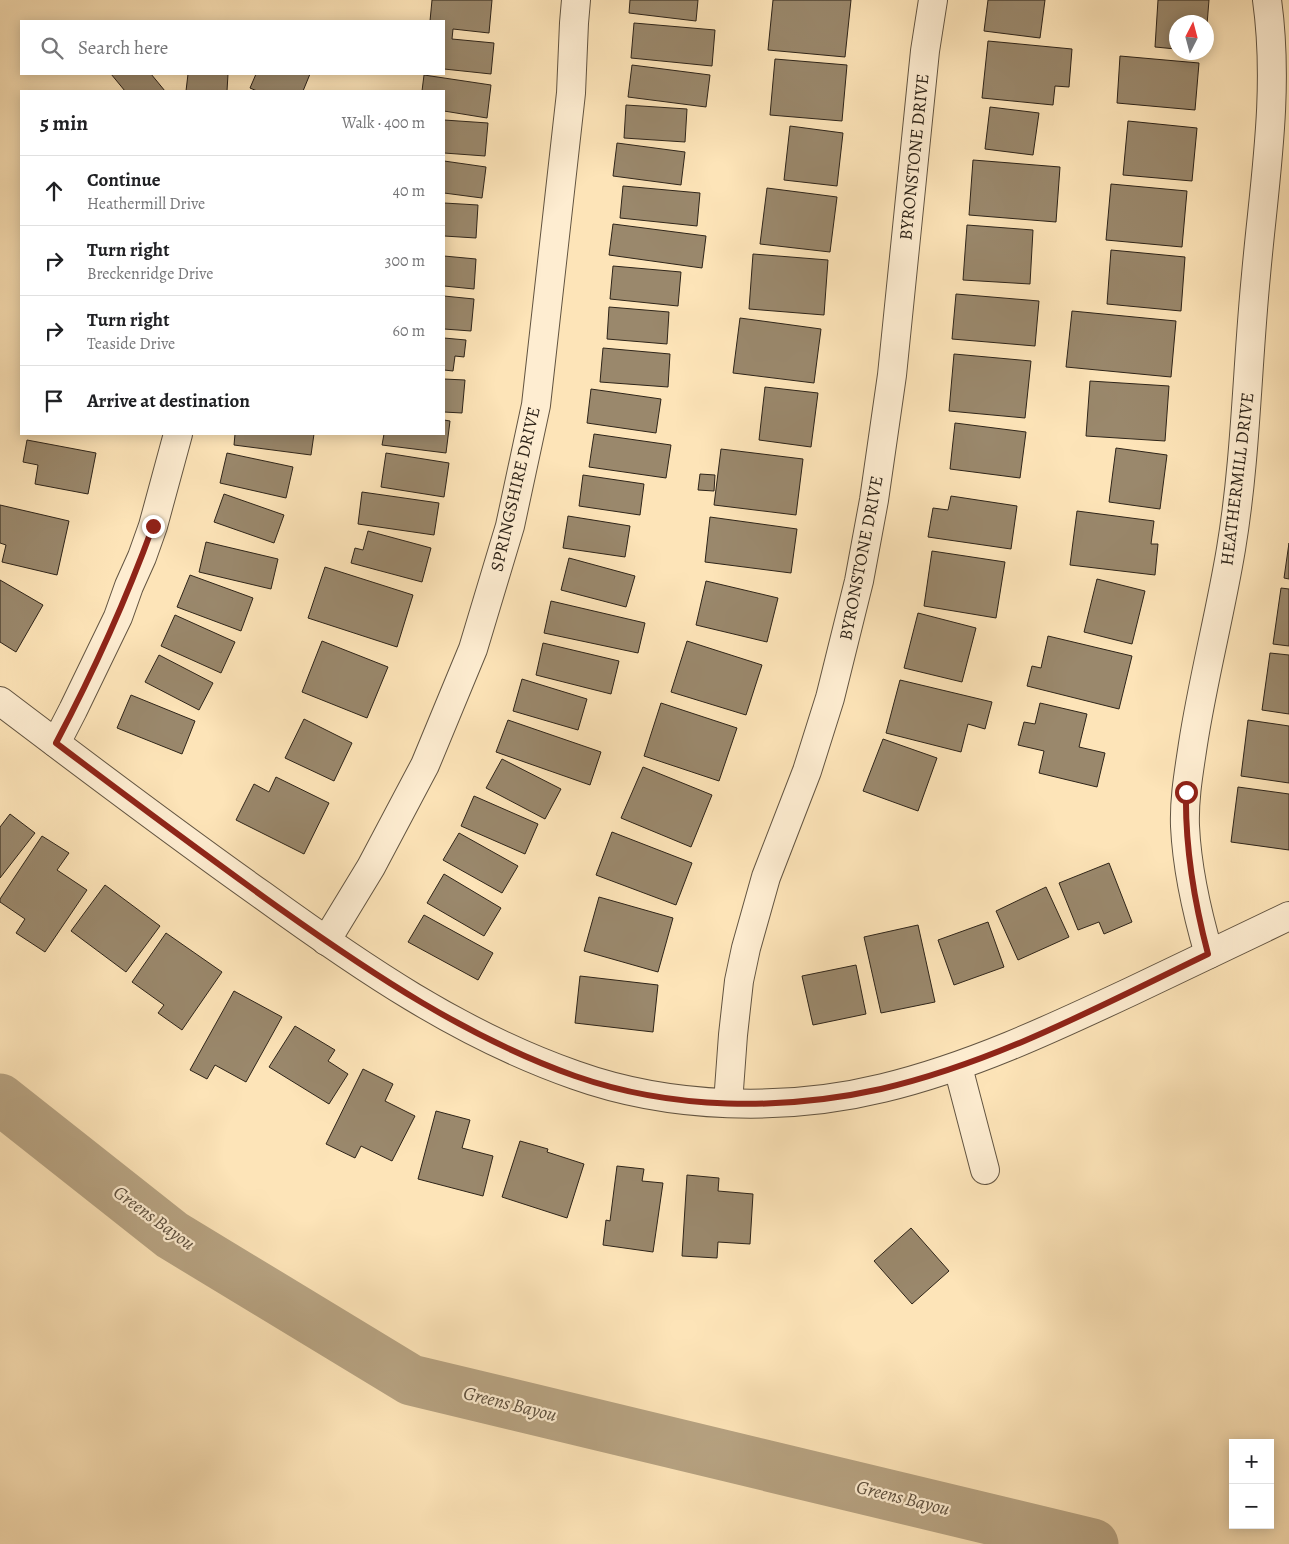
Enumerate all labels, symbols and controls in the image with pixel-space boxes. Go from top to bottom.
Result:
north arrow [1169,15,1214,60]
search box [20,20,445,75]
icon: search [38,34,66,62]
text: Search here [78,35,168,61]
street label: BYRONSTONE DRIVE [893,73,935,241]
text: 5 min [40,109,88,137]
text: Walk · 400 m [342,112,425,134]
text: Continue [87,167,161,193]
icon: ahead [40,177,68,205]
text: 40 m [393,180,425,202]
text: Heathermill Drive [87,193,205,215]
text: Turn right [87,237,169,263]
icon: right [40,247,68,275]
text: 300 m [385,250,425,272]
text: Breckenridge Drive [87,263,213,285]
text: Turn right [87,307,169,333]
icon: right [40,317,68,345]
text: 60 m [393,320,425,342]
text: Teaside Drive [87,333,175,355]
icon: arrive [40,387,68,415]
text: Arrive at destination [87,388,250,414]
street label: HEATHERMILL DRIVE [1214,391,1260,567]
street label: SPRINGSHIRE DRIVE [484,404,546,574]
street label: BYRONSTONE DRIVE [833,474,889,642]
route end [142,515,165,538]
route start [1175,781,1198,804]
water label: Greens Bayou [108,1179,200,1257]
water label: Greens Bayou [461,1380,559,1428]
map controls [1229,1439,1274,1529]
button: + [1229,1439,1274,1484]
water label: Greens Bayou [854,1474,952,1522]
button: − [1229,1484,1274,1529]

